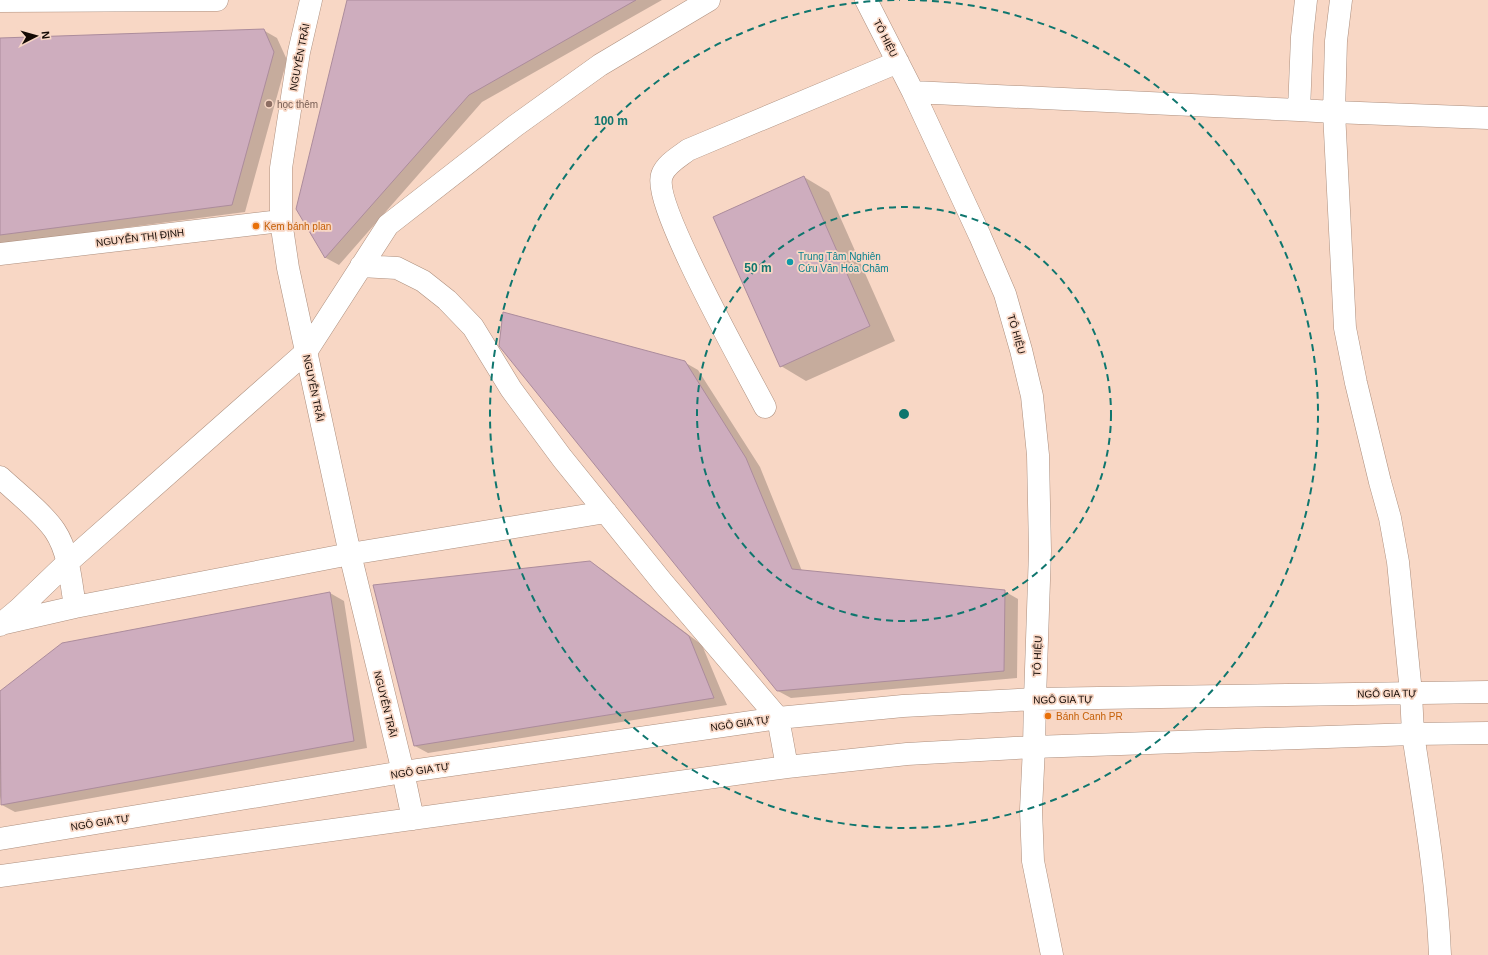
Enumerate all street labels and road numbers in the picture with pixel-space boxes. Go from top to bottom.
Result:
street label: TÔ HIỆU [871,17,901,59]
street label: NGUYỄN TRÃI [287,22,311,92]
street label: NGUYỄN THỊ ĐỊNH [95,226,185,248]
street label: TÔ HIỆU [1006,313,1028,355]
street label: NGUYỄN TRÃI [301,353,327,423]
street label: TÔ HIỆU [1030,636,1044,676]
street label: NGUYỄN TRÃI [372,669,400,739]
street label: NGÔ GIA TỰ [1357,686,1417,700]
street label: NGÔ GIA TỰ [1033,692,1093,706]
street label: NGÔ GIA TỰ [710,713,771,733]
street label: NGÔ GIA TỰ [390,759,451,781]
street label: NGÔ GIA TỰ [70,811,131,833]

